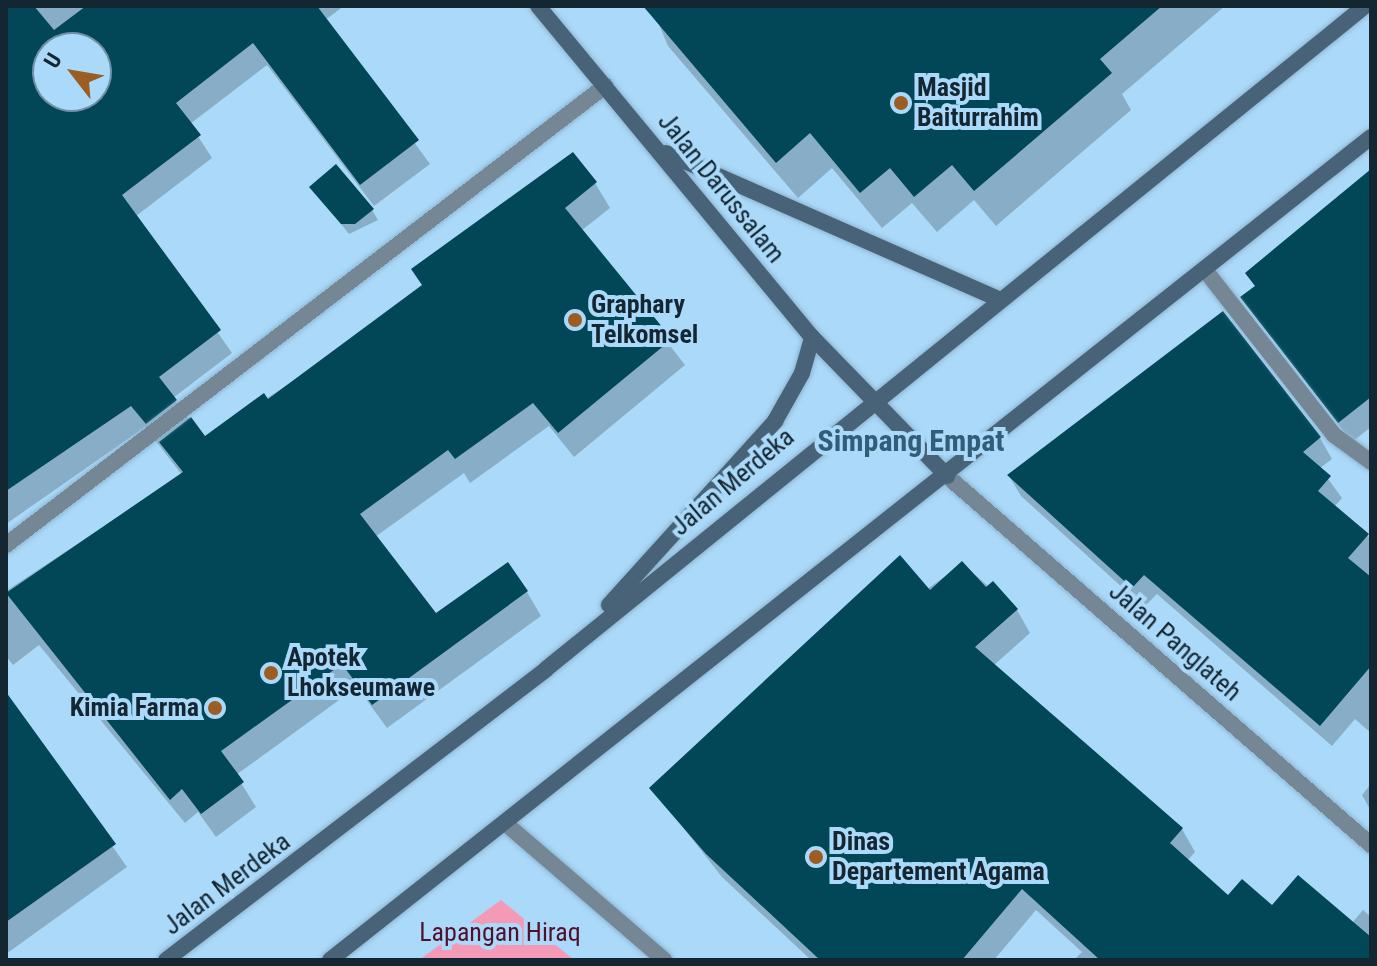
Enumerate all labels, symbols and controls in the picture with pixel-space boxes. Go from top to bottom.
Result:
north arrow [32,32,112,112]
text: U [39,49,67,72]
place label: Masjid Baiturrahim [917,72,1039,134]
marker: Masjid Baiturrahim [892,94,910,112]
street label: Jalan Darussalam [651,107,791,269]
place label: Graphary Telkomsel [591,289,698,350]
marker: Graphary Telkomsel [566,311,584,329]
street label: Jalan Merdeka [665,422,801,542]
district label: Simpang Empat [818,423,1004,459]
street label: Jalan Panglateh [1103,576,1247,708]
place label: Apotek Lhokseumawe [287,642,435,704]
marker: Apotek Lhokseumawe [262,664,280,682]
place label: Kimia Farma [70,692,199,724]
marker: Kimia Farma [206,699,224,717]
street label: Jalan Merdeka [157,826,297,942]
place label: Dinas Departement Agama [832,826,1045,888]
marker: Dinas Departement Agama [807,848,825,866]
park label: Lapangan Hiraq [419,917,581,949]

